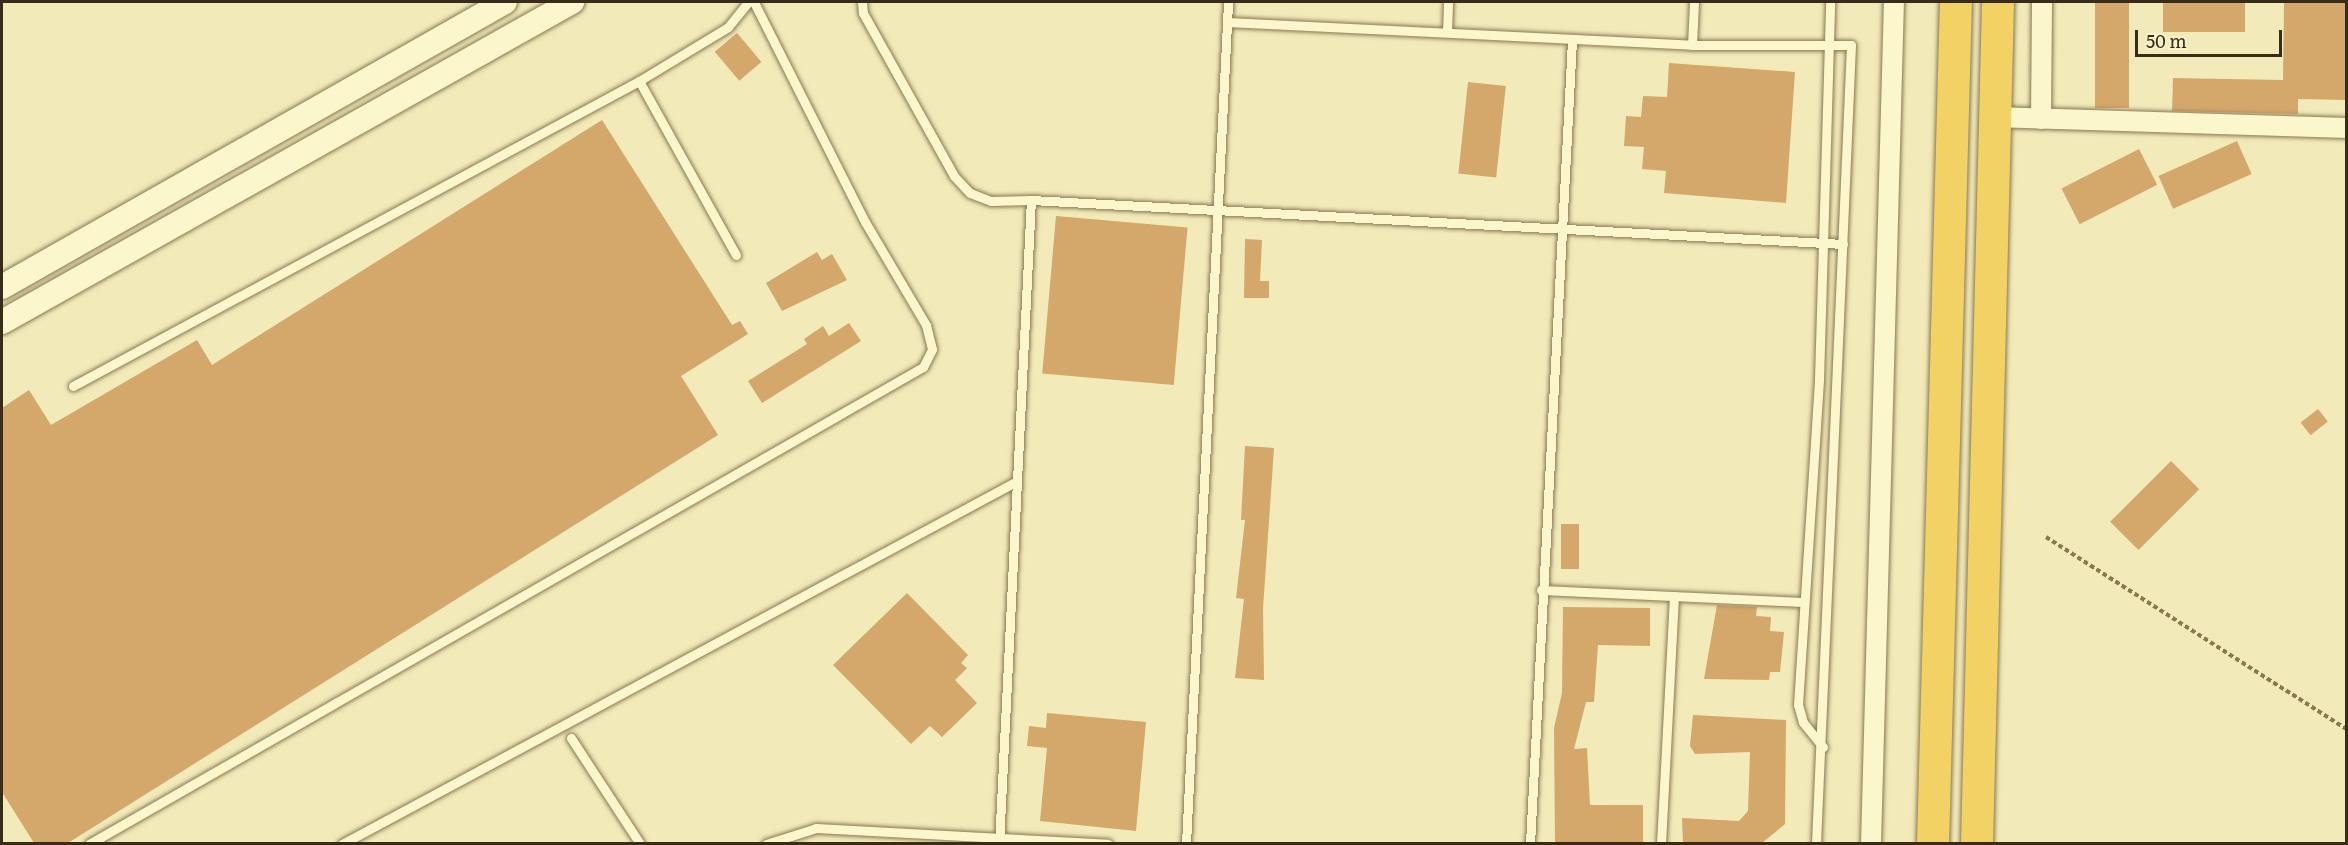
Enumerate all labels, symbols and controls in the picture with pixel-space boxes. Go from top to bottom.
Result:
scale bar [2138,18,2285,56]
text: 50 m [2146,27,2187,54]

